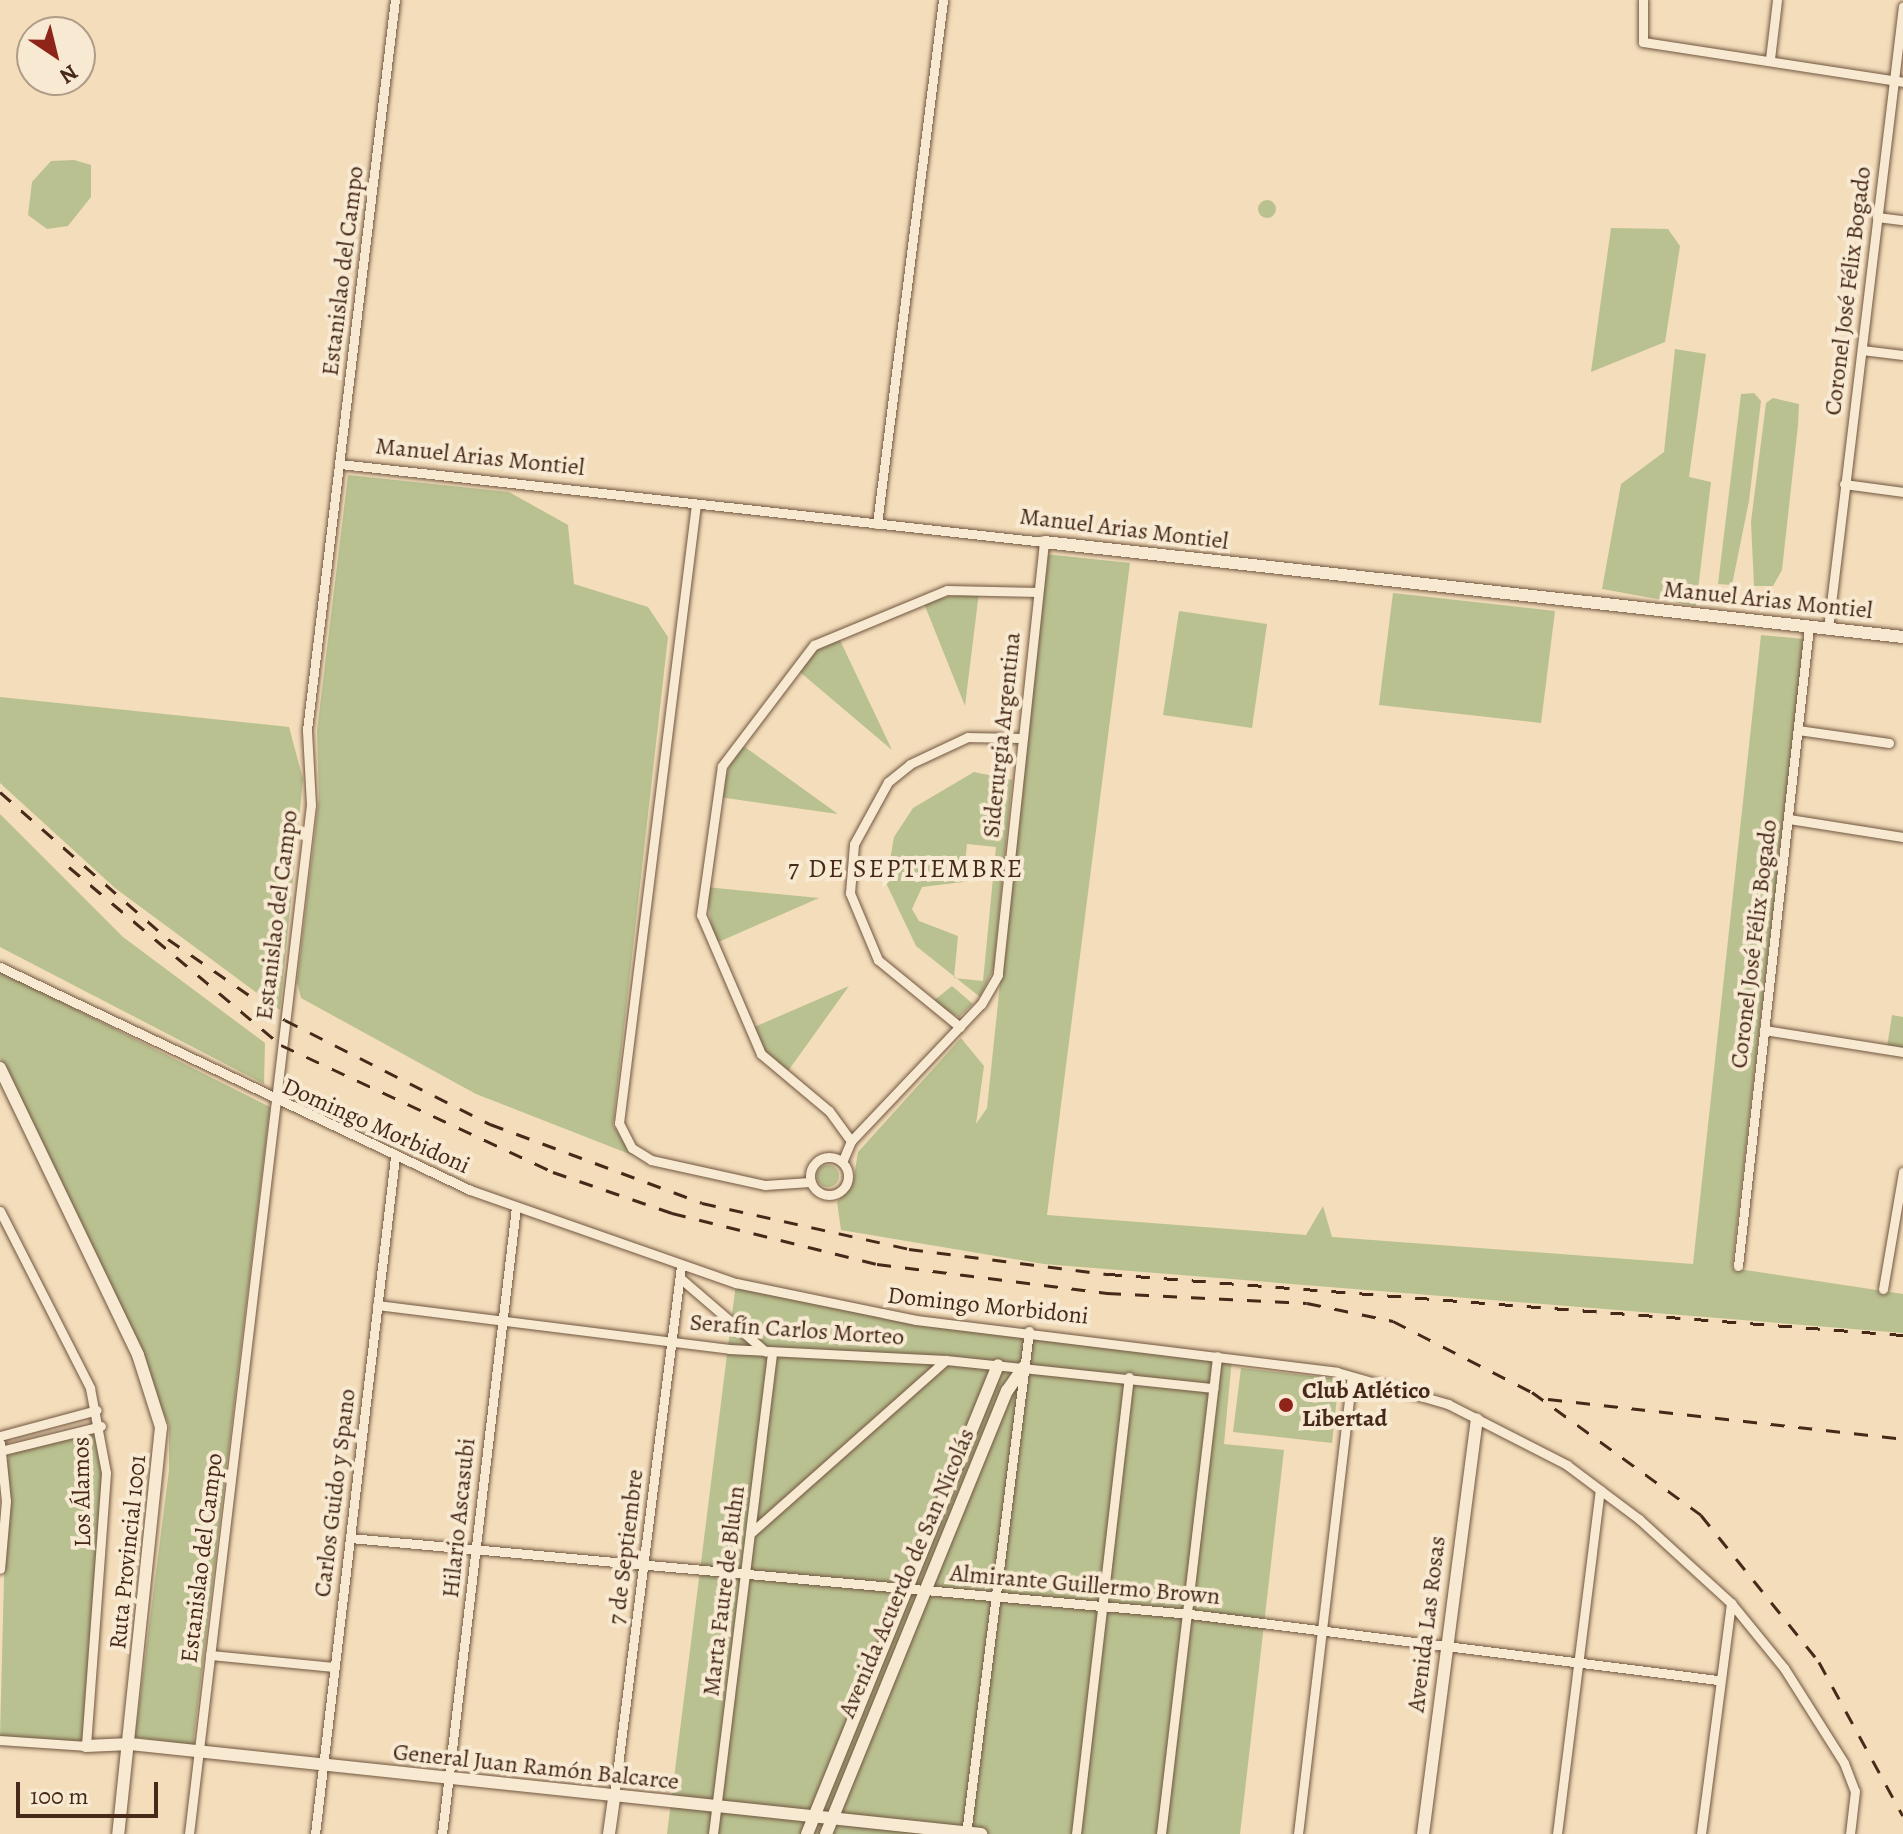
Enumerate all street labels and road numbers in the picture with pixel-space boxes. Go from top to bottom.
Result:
street label: Estanislao del Campo [316,164,370,378]
street label: Coronel José Félix Bogado [1818,165,1878,417]
street label: Manuel Arias Montiel [374,432,586,482]
street label: Manuel Arias Montiel [1018,502,1230,556]
street label: Manuel Arias Montiel [1662,575,1874,625]
street label: Siderurgia Argentina [977,631,1027,839]
street label: Estanislao del Campo [250,808,304,1022]
street label: Coronel José Félix Bogado [1724,818,1784,1070]
street label: Domingo Morbidoni [278,1072,474,1180]
street label: Domingo Morbidoni [886,1281,1090,1331]
street label: Serafín Carlos Morteo [689,1308,905,1352]
street label: Carlos Guido y Spano [308,1387,362,1599]
street label: Avenida Acuerdo de San Nicolás [833,1424,981,1722]
street label: Los Álamos [67,1436,97,1548]
street label: Hilario Ascasubi [436,1437,482,1599]
street label: Estanislao del Campo [175,1451,229,1665]
street label: Ruta Provincial 1001 [103,1453,153,1651]
street label: 7 de Septiembre [602,1468,650,1626]
street label: Marta Faure de Bluhn [697,1484,751,1698]
street label: Avenida Las Rosas [1402,1534,1452,1714]
street label: Almirante Guillermo Brown [949,1559,1221,1611]
street label: General Juan Ramón Balcarce [392,1738,680,1796]

